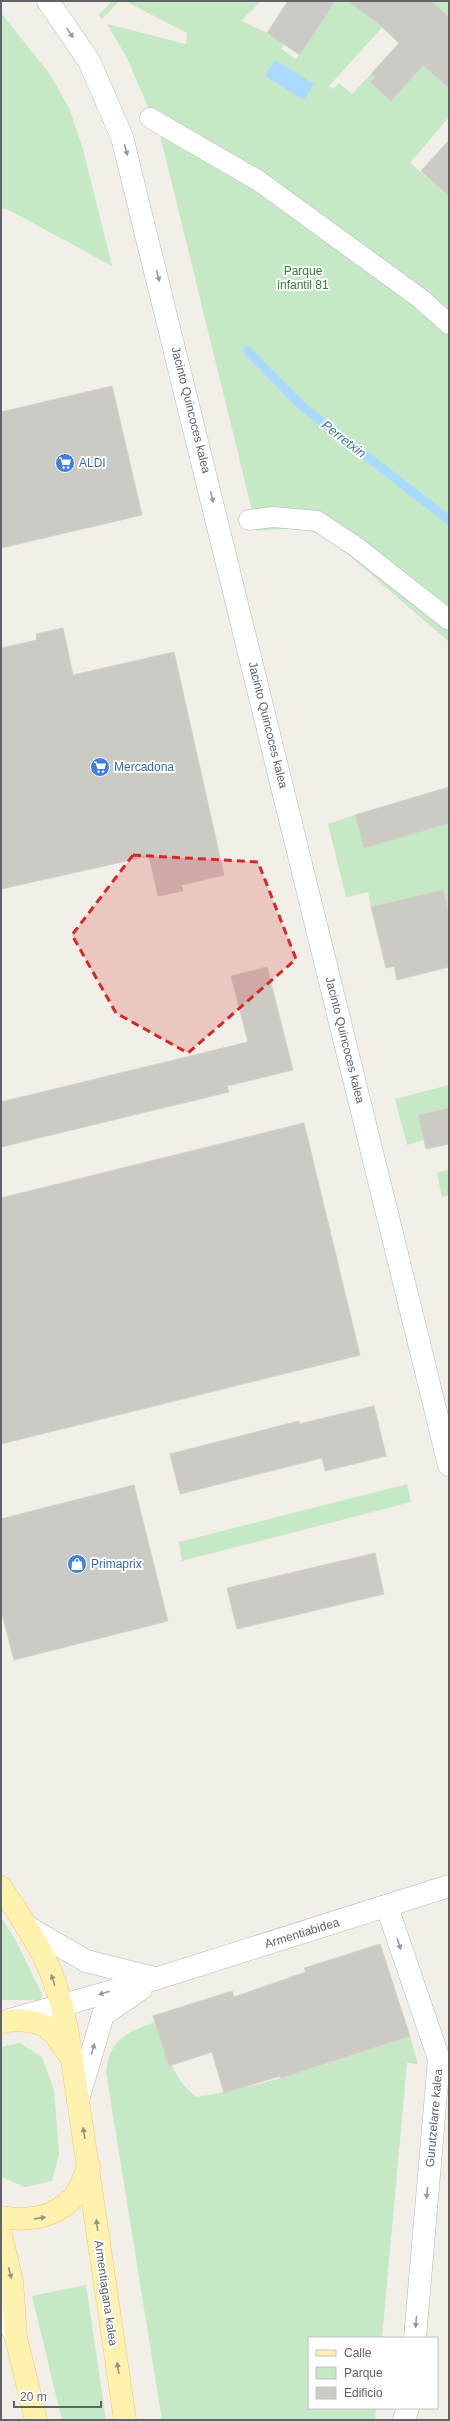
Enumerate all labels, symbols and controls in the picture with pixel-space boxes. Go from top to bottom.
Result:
one-way arrow [66,28,74,38]
one-way arrow [123,144,129,156]
park label: Parque infantil 81 [277,264,329,292]
one-way arrow [155,270,161,282]
street label: Jacinto Quincoces kalea [168,345,214,475]
water label: Perretxin [319,417,369,461]
supermarket icon: ALDI [54,452,76,474]
place label: ALDI [79,456,106,470]
one-way arrow [210,491,216,504]
street label: Jacinto Quincoces kalea [245,660,291,790]
supermarket icon: Mercadona [89,756,111,778]
place label: Mercadona [114,760,174,774]
street label: Jacinto Quincoces kalea [322,975,368,1105]
shop icon: Primaprix [66,1553,88,1575]
place label: Primaprix [91,1557,142,1571]
street label: Armentiabidea [263,1915,341,1951]
one-way arrow [396,1938,402,1950]
one-way arrow [50,1974,56,1986]
one-way arrow [98,1990,110,1996]
one-way arrow [90,2043,96,2055]
street label: Gurutzelarre kalea [423,2068,445,2168]
one-way arrow [80,2127,86,2139]
one-way arrow [424,2187,431,2199]
one-way arrow [33,2215,46,2221]
one-way arrow [93,2219,100,2231]
street label: Armentiagana kalea [92,2239,120,2347]
one-way arrow [7,2267,13,2279]
one-way arrow [413,2316,420,2328]
legend [308,2337,438,2409]
text: Calle [344,2346,372,2360]
one-way arrow [114,2362,120,2374]
text: Parque [344,2366,383,2380]
scale bar [14,2383,101,2409]
text: Edificio [344,2386,383,2400]
text: 20 m [20,2390,47,2404]

